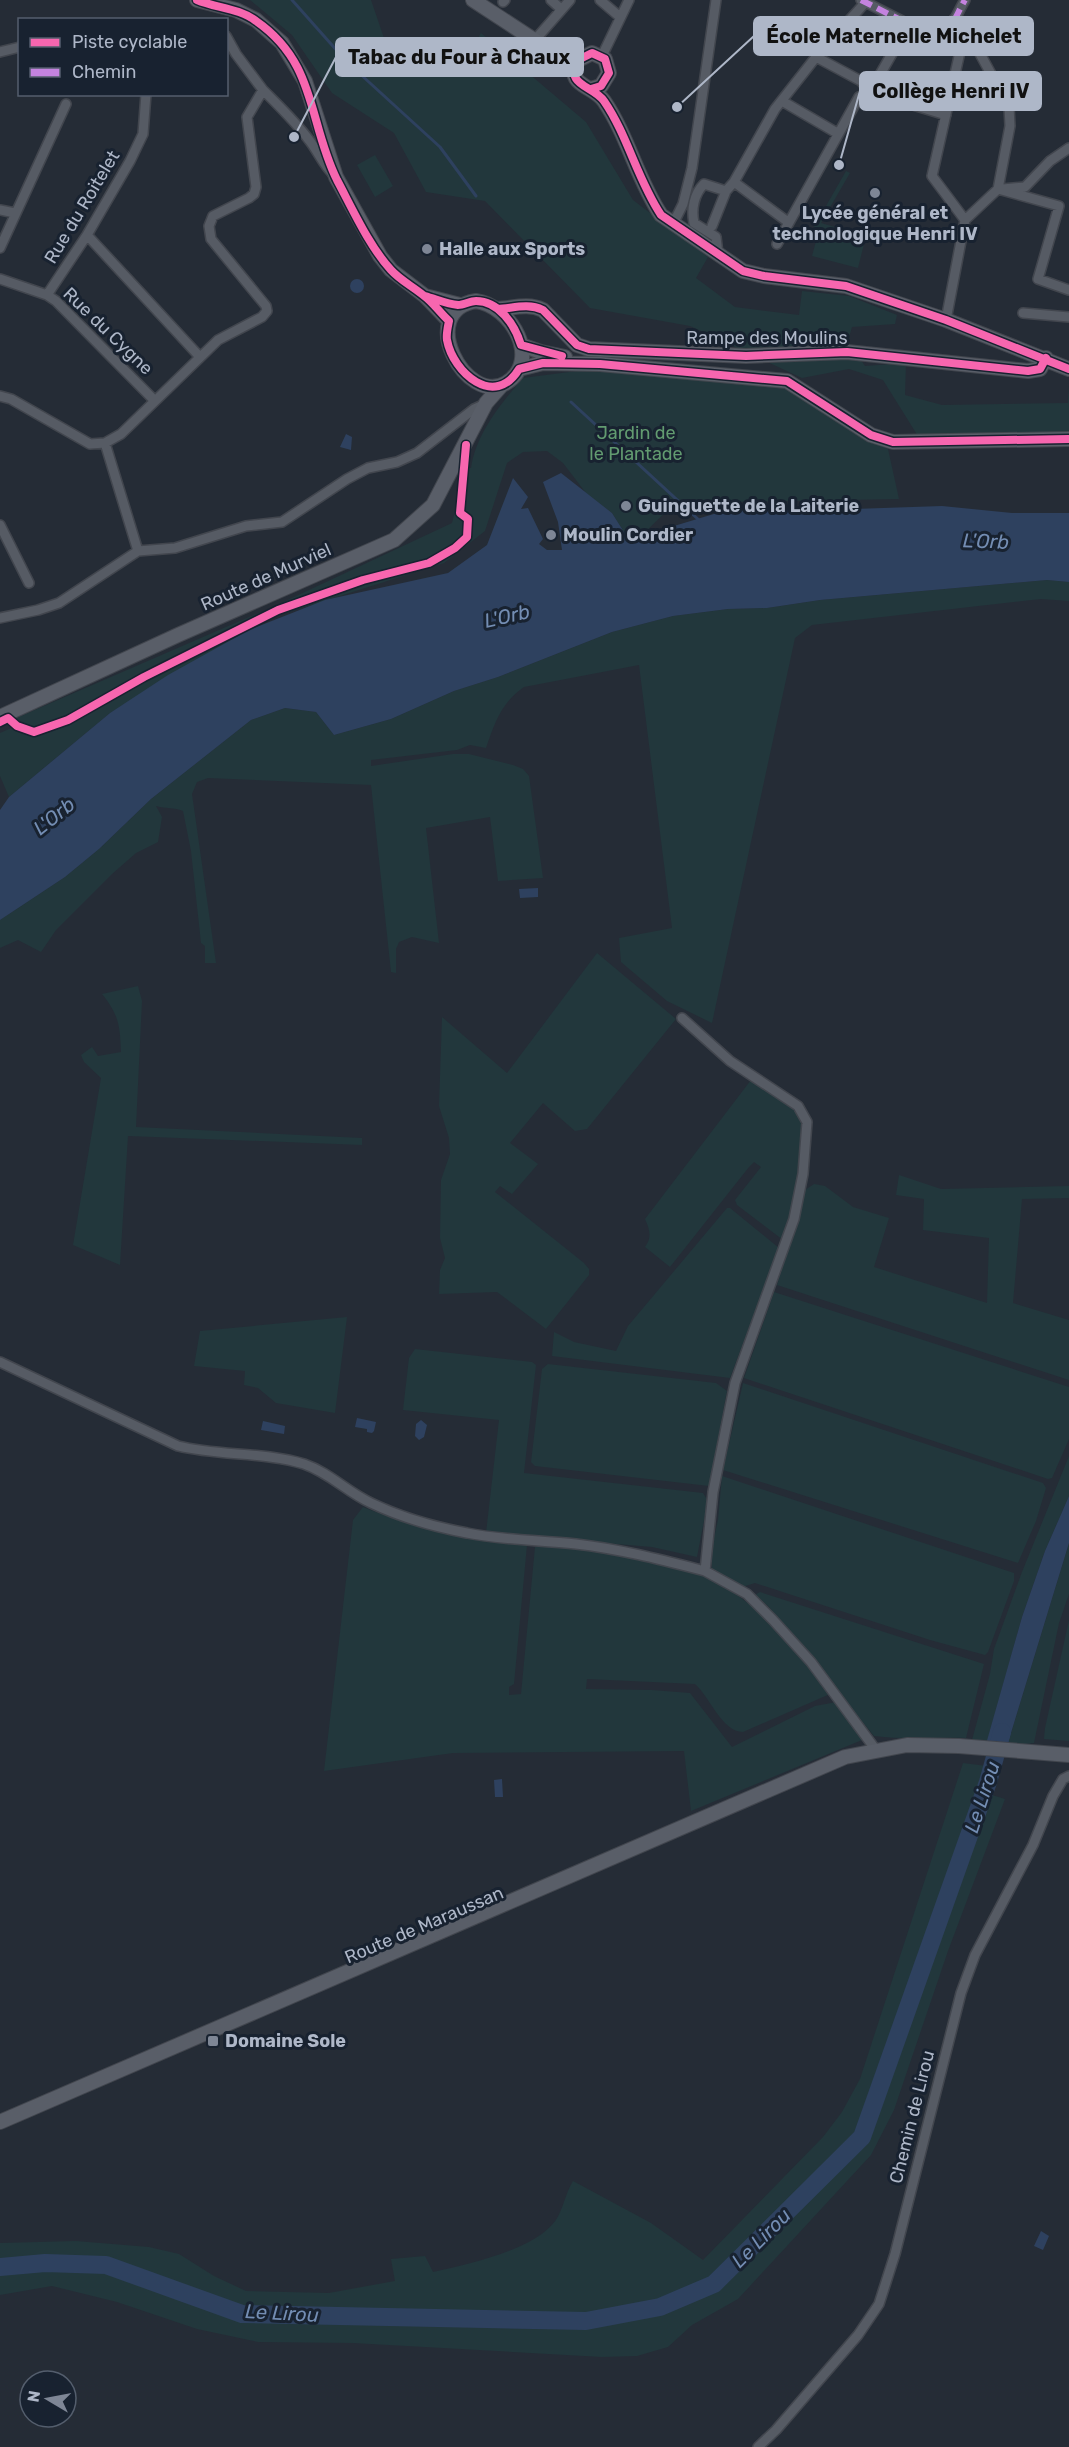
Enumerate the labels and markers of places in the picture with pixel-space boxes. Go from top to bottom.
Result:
callout: École Maternelle Michelet [754,17,1033,55]
callout: Tabac du Four à Chaux [336,38,583,76]
callout: Collège Henri IV [860,72,1041,110]
marker: Lycée général et technologique Henri IV [868,186,882,200]
place label: Lycée général et technologique Henri IV [772,202,978,245]
place label: Halle aux Sports [439,238,585,260]
marker: Halle aux Sports [420,242,434,256]
place label: Guinguette de la Laiterie [638,495,860,517]
marker: Guinguette de la Laiterie [619,499,633,513]
place label: Moulin Cordier [563,524,693,546]
marker: Moulin Cordier [544,528,558,542]
place label: Domaine Sole [225,2030,346,2052]
marker: Domaine Sole [206,2034,220,2048]

